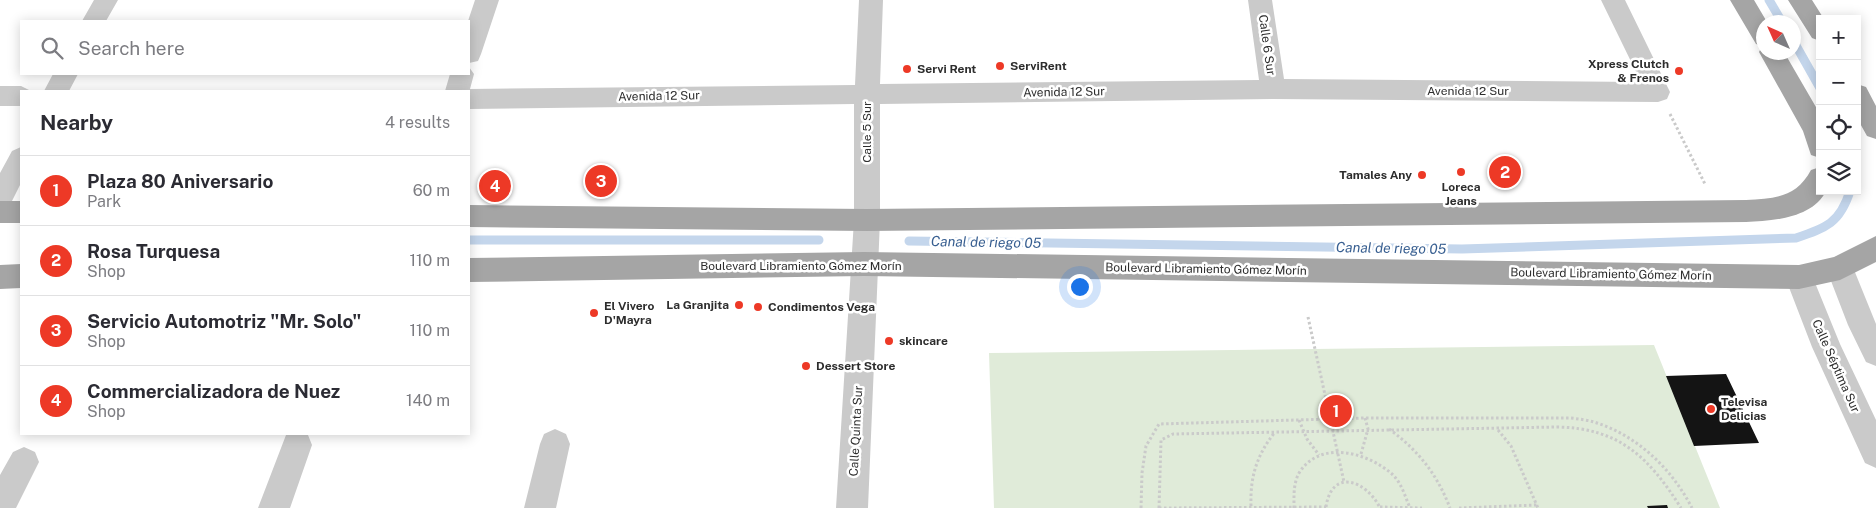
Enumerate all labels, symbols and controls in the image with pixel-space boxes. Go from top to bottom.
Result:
street label: Calle 6 Sur [1256,14,1278,77]
north arrow [1756,15,1801,60]
map controls [1816,15,1861,195]
button: + [1816,15,1861,60]
search box [20,20,470,75]
icon: search [38,34,66,62]
text: Search here [78,37,185,59]
place label: Xpress Clutch & Frenos [1588,57,1669,85]
place label: ServiRent [1010,59,1067,73]
marker: ServiRent [994,60,1006,72]
button: − [1816,60,1861,105]
place label: Servi Rent [917,62,976,76]
marker: Servi Rent [901,63,913,75]
marker: Xpress Clutch & Frenos [1673,65,1685,77]
street label: Avenida 12 Sur [1023,84,1105,100]
street label: Avenida 12 Sur [1427,84,1509,98]
street label: Avenida 12 Sur [618,88,700,104]
street label: Calle 5 Sur [860,101,874,163]
button: locate [1816,105,1861,150]
text: Nearby [40,110,113,135]
text: 4 results [385,113,450,132]
button: layers [1816,150,1861,195]
pin: 2 [1489,153,1521,191]
pin: 3 [585,162,617,200]
marker: Loreca Jeans [1455,166,1467,178]
pin: 4 [479,167,511,205]
place label: Tamales Any [1339,168,1412,182]
marker: Tamales Any [1416,169,1428,181]
text: Plaza 80 Aniversario [87,170,273,192]
place label: Loreca Jeans [1442,180,1481,208]
text: 1 [53,181,59,200]
text: 60 m [413,181,450,200]
text: Park [87,192,121,211]
water label: Canal de riego 05 [931,233,1042,251]
water label: Canal de riego 05 [1336,239,1447,257]
text: Rosa Turquesa [87,240,220,262]
text: 2 [51,251,61,270]
text: 110 m [409,251,450,270]
street label: Boulevard Libramiento Gómez Morín [700,259,902,273]
street label: Boulevard Libramiento Gómez Morín [1105,260,1307,278]
text: Shop [87,262,126,281]
street label: Boulevard Libramiento Gómez Morín [1510,265,1712,283]
your location [1067,274,1093,300]
place label: La Granjita [666,298,729,312]
place label: El Vivero D'Mayra [604,299,655,327]
marker: La Granjita [733,299,745,311]
place label: Condimentos Vega [768,300,875,314]
marker: Condimentos Vega [752,301,764,313]
marker: El Vivero D'Mayra [588,307,600,319]
text: Servicio Automotriz "Mr. Solo" [87,310,361,332]
street label: Calle Séptima Sur [1809,317,1863,415]
text: 3 [51,321,61,340]
text: 110 m [409,321,450,340]
text: Shop [87,332,126,351]
place label: skincare [899,334,948,348]
marker: skincare [883,335,895,347]
place label: Dessert Store [816,359,895,373]
marker: Dessert Store [800,360,812,372]
text: Commercializadora de Nuez [87,380,340,402]
street label: Calle Quinta Sur [847,385,865,477]
text: 4 [51,391,61,410]
text: 140 m [406,391,450,410]
pin: 1 [1320,392,1352,430]
place label: Televisa Delicias [1721,395,1768,423]
text: Shop [87,402,126,421]
marker: Televisa Delicias [1705,403,1717,415]

